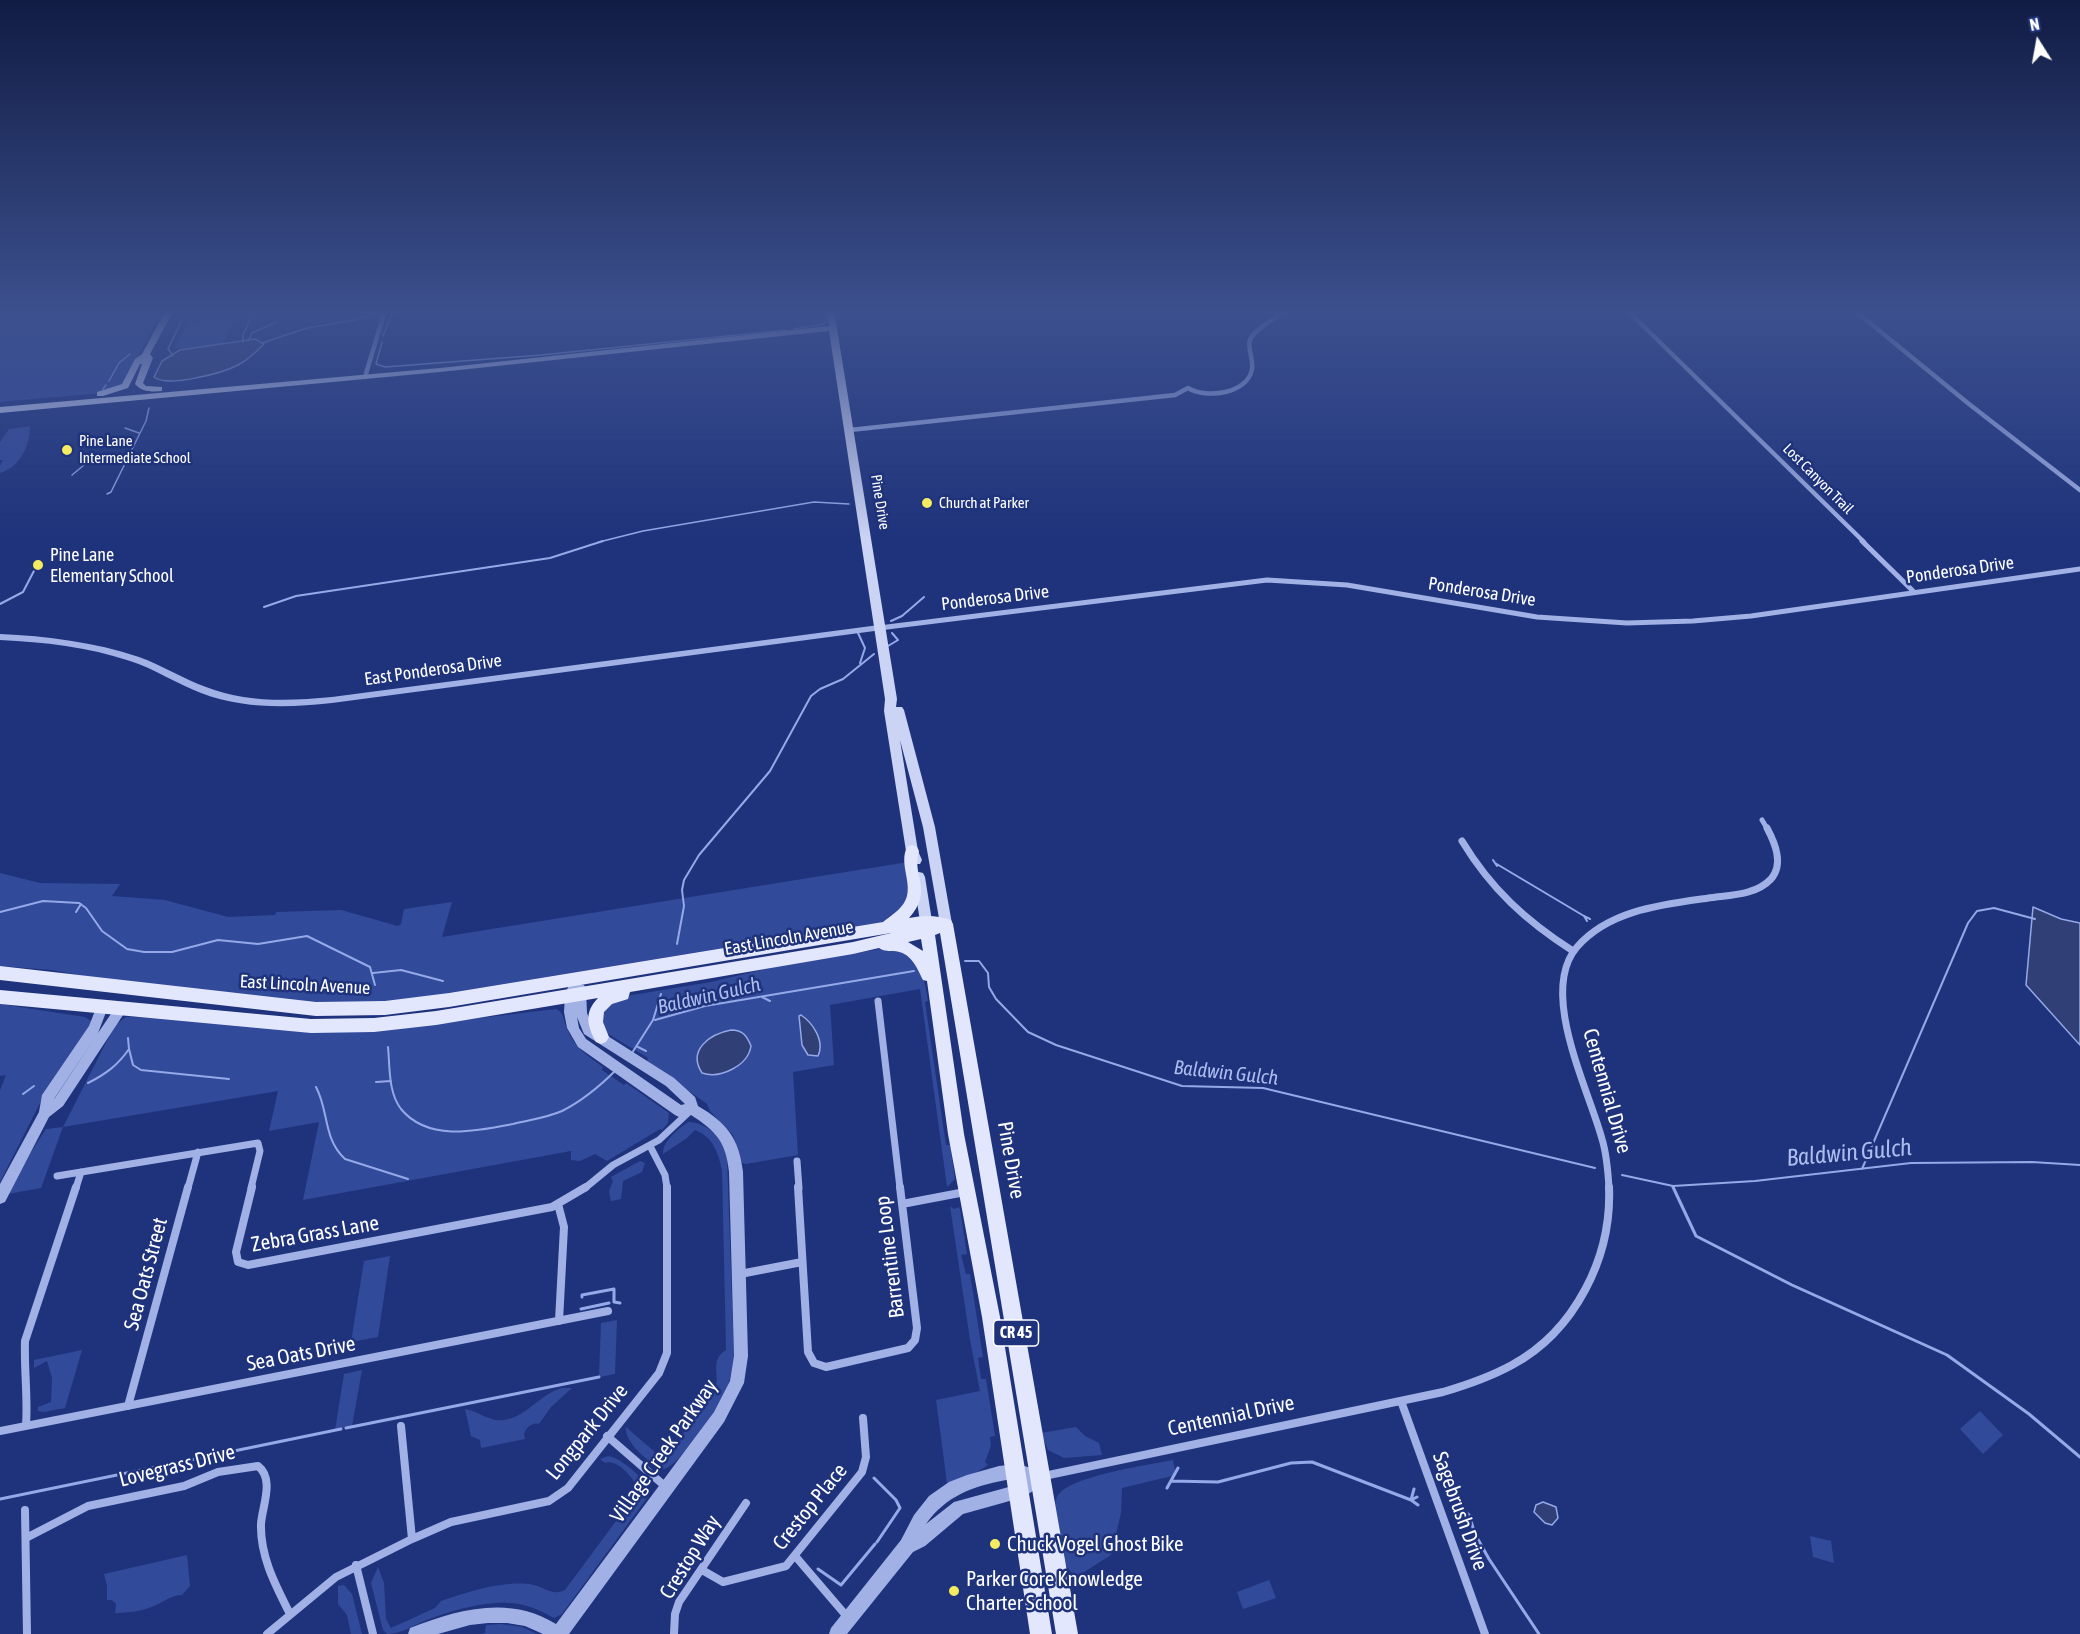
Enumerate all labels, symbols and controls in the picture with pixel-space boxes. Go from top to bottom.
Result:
north arrow [2008,12,2068,72]
text: N [2028,15,2041,34]
place label: Pine Lane Intermediate School [79,432,191,467]
street label: Lost Canyon Trail [1779,440,1857,518]
marker: Pine Lane Intermediate School [60,443,74,457]
street label: Pine Drive [867,473,893,531]
place label: Church at Parker [939,494,1029,512]
marker: Church at Parker [920,496,934,510]
place label: Pine Lane Elementary School [50,544,174,586]
street label: Ponderosa Drive [1905,552,2015,588]
marker: Pine Lane Elementary School [31,558,45,572]
street label: Ponderosa Drive [1427,573,1537,611]
street label: Ponderosa Drive [940,581,1050,615]
street label: East Ponderosa Drive [363,650,503,690]
street label: East Lincoln Avenue [723,916,855,960]
street label: East Lincoln Avenue [239,971,371,999]
water label: Baldwin Gulch [655,973,763,1019]
street label: Centennial Drive [1577,1026,1637,1156]
water label: Baldwin Gulch [1173,1056,1279,1090]
street label: Pine Drive [992,1119,1030,1201]
water label: Baldwin Gulch [1785,1133,1913,1173]
street label: Barrentine Loop [870,1194,910,1320]
street label: Zebra Grass Lane [249,1210,381,1258]
street label: Sea Oats Street [119,1215,173,1333]
road number: CR 45 [994,1320,1038,1346]
street label: Sea Oats Drive [245,1331,357,1377]
street label: Village Creek Parkway [605,1374,723,1528]
street label: Longpark Drive [541,1379,633,1485]
street label: Centennial Drive [1165,1390,1297,1442]
street label: Lovegrass Drive [116,1439,238,1493]
street label: Sagebrush Drive [1427,1448,1493,1574]
street label: Crestop Place [767,1459,853,1555]
street label: Crestop Way [654,1510,726,1604]
place label: Chuck Vogel Ghost Bike [1007,1531,1183,1557]
marker: Chuck Vogel Ghost Bike [988,1537,1002,1551]
place label: Parker Core Knowledge Charter School [966,1566,1143,1616]
marker: Parker Core Knowledge Charter School [947,1584,961,1598]

